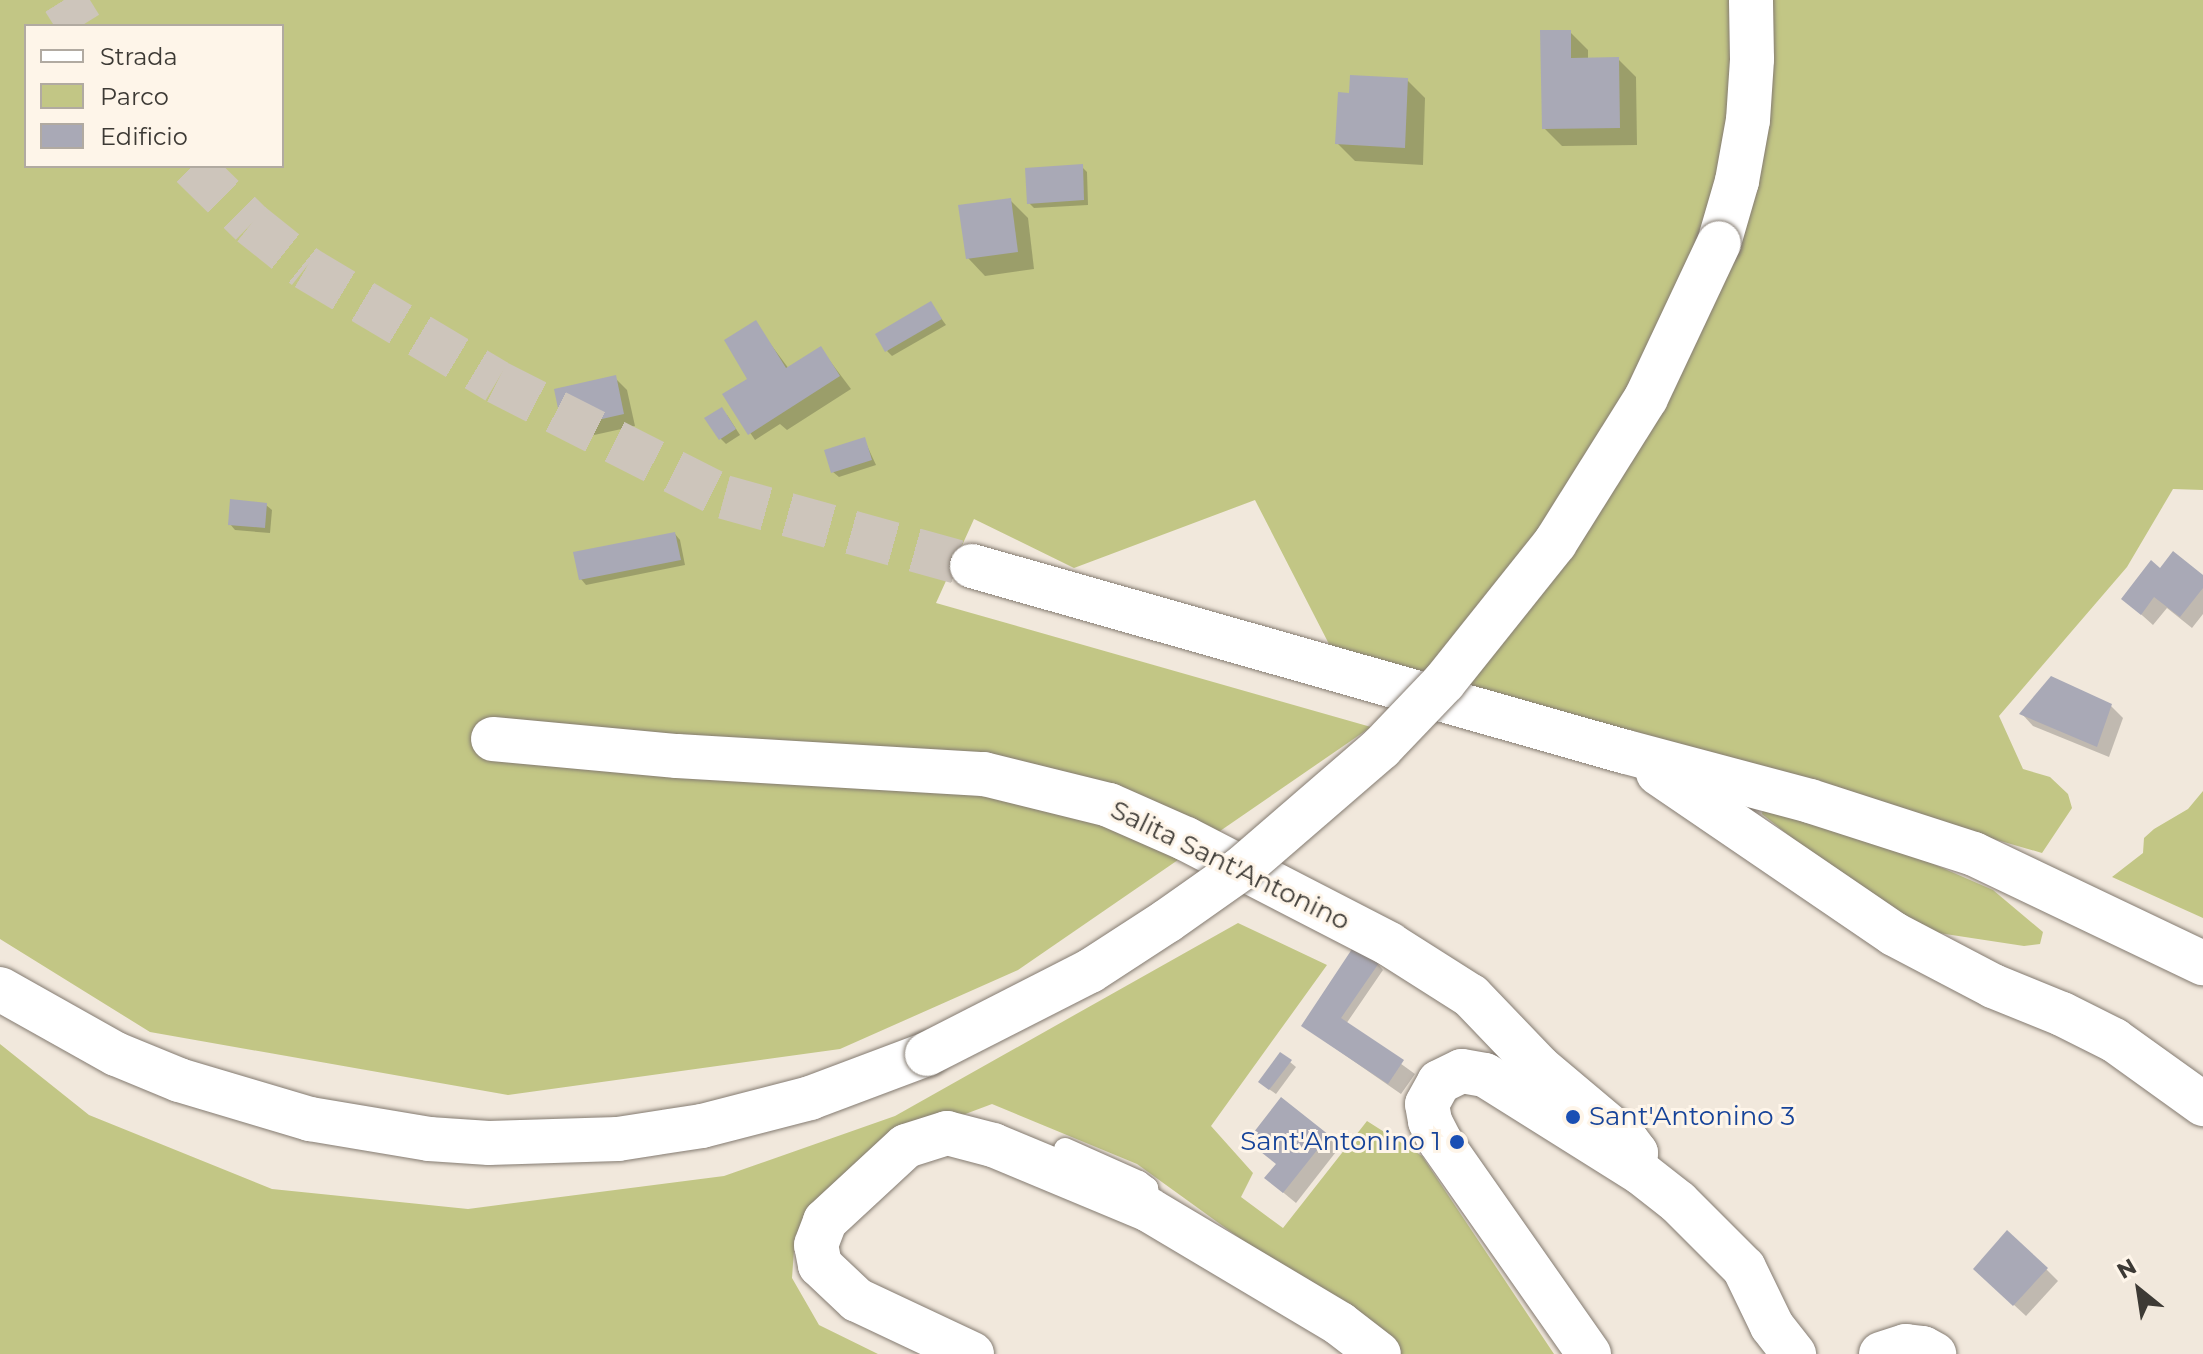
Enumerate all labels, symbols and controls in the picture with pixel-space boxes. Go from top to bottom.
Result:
legend [24,24,284,168]
text: Strada [100,42,178,71]
text: Parco [100,82,169,111]
text: Edificio [100,122,188,151]
street label: Salita Sant'Antonino [1105,795,1355,937]
place label: Sant'Antonino 3 [1589,1101,1795,1133]
marker: Sant'Antonino 3 [1564,1108,1582,1126]
place label: Sant'Antonino 1 [1240,1126,1441,1158]
marker: Sant'Antonino 1 [1448,1133,1466,1151]
north arrow [2099,1250,2179,1330]
text: N [2112,1253,2141,1285]

